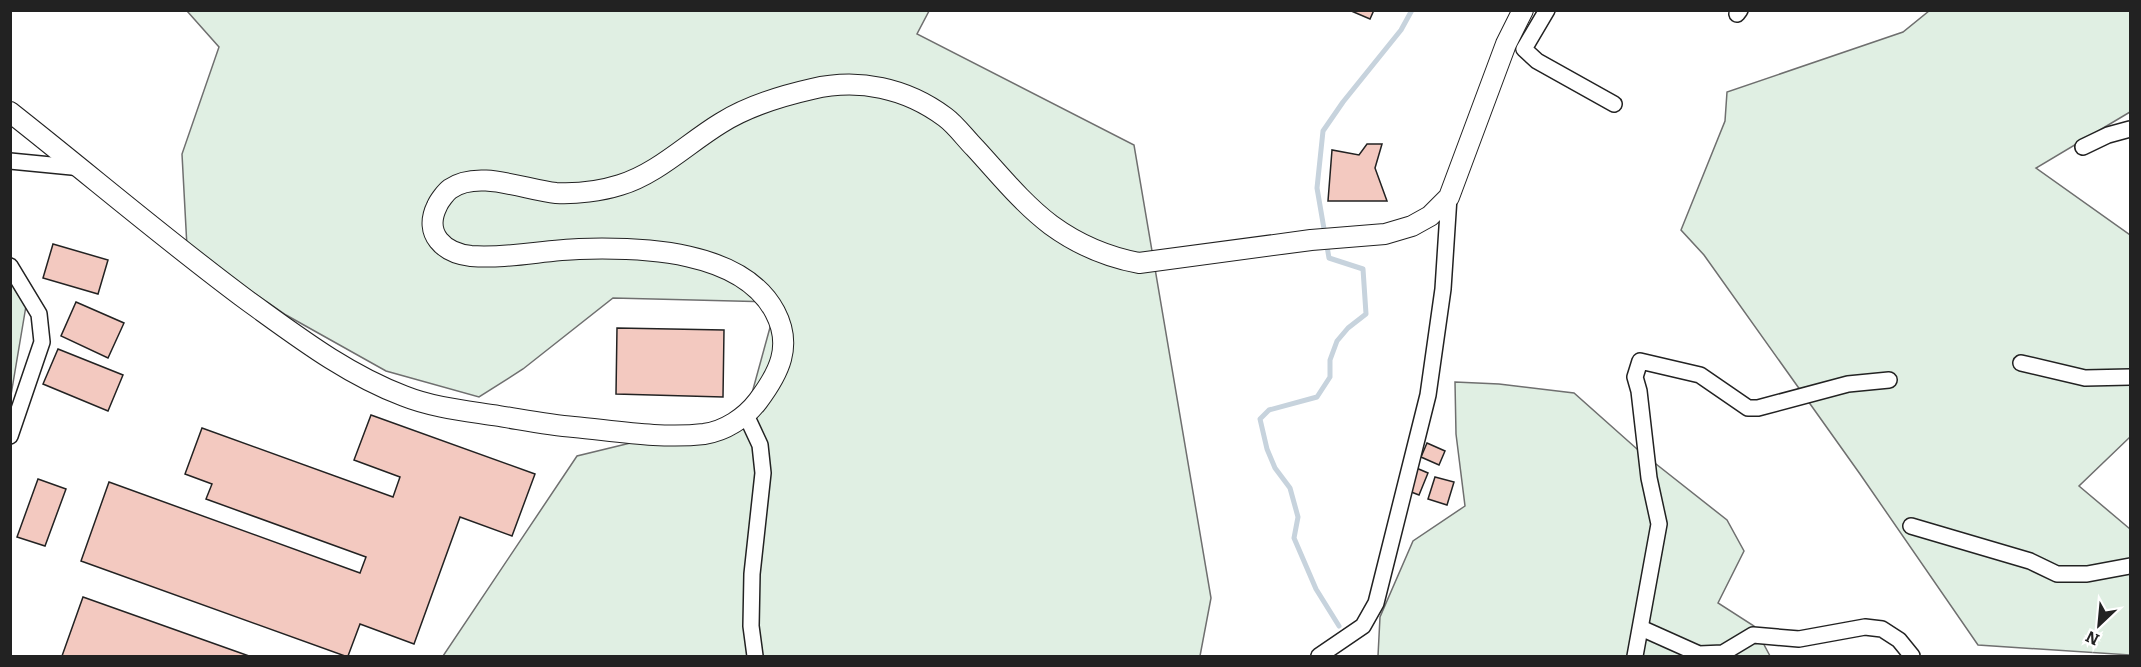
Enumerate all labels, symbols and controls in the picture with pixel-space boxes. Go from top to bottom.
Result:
north arrow [2069,595,2129,655]
text: N [2083,627,2102,649]

